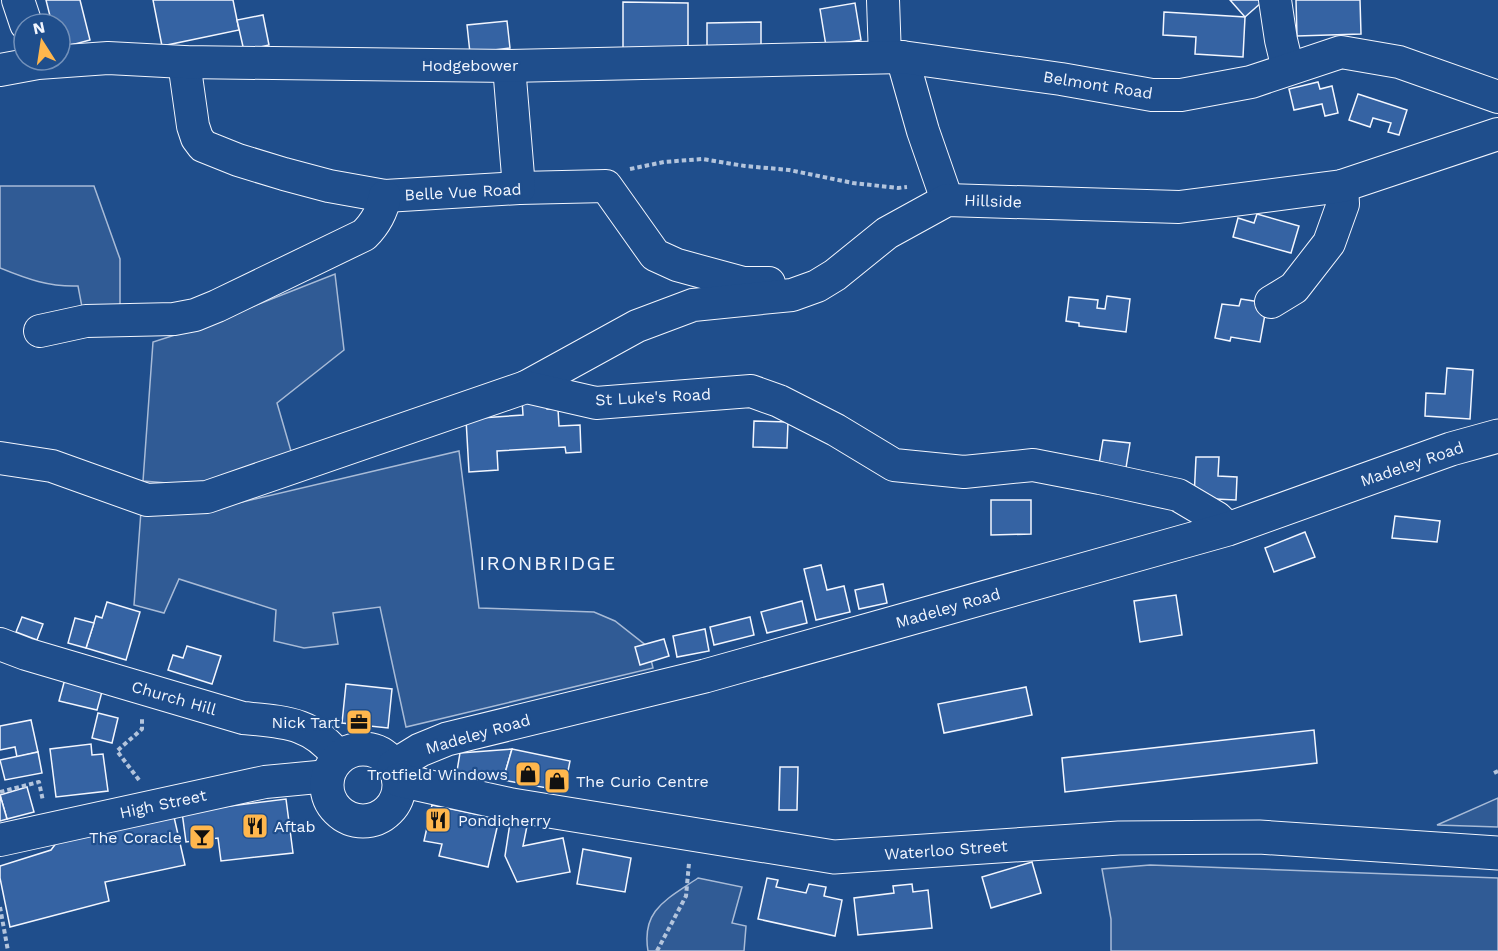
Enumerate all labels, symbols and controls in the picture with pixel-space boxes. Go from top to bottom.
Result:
north arrow [12,12,72,72]
text: N [31,17,47,38]
street label: Hodgebower [421,56,519,75]
street label: Belmont Road [1042,67,1154,103]
street label: Belle Vue Road [404,179,522,205]
street label: Hillside [964,190,1022,212]
street label: St Luke's Road [595,384,711,410]
street label: Madeley Road [1358,437,1466,491]
district label: IRONBRIDGE [479,551,617,575]
street label: Madeley Road [893,584,1003,632]
street label: Church Hill [129,677,219,719]
office icon: Nick Tart [344,707,374,737]
street label: Madeley Road [423,710,533,758]
place label: Nick Tart [271,713,340,732]
shop icon: Trotfield Windows [513,759,543,789]
place label: Trotfield Windows [367,765,508,784]
shop icon: The Curio Centre [542,766,572,796]
place label: The Curio Centre [576,772,709,791]
street label: High Street [118,785,208,822]
restaurant icon: Pondicherry [423,805,453,835]
restaurant icon: Aftab [240,811,270,841]
place label: Pondicherry [458,811,552,830]
place label: Aftab [274,817,315,836]
bar icon: The Coracle [187,822,217,852]
place label: The Coracle [89,828,182,847]
street label: Waterloo Street [884,836,1009,864]

